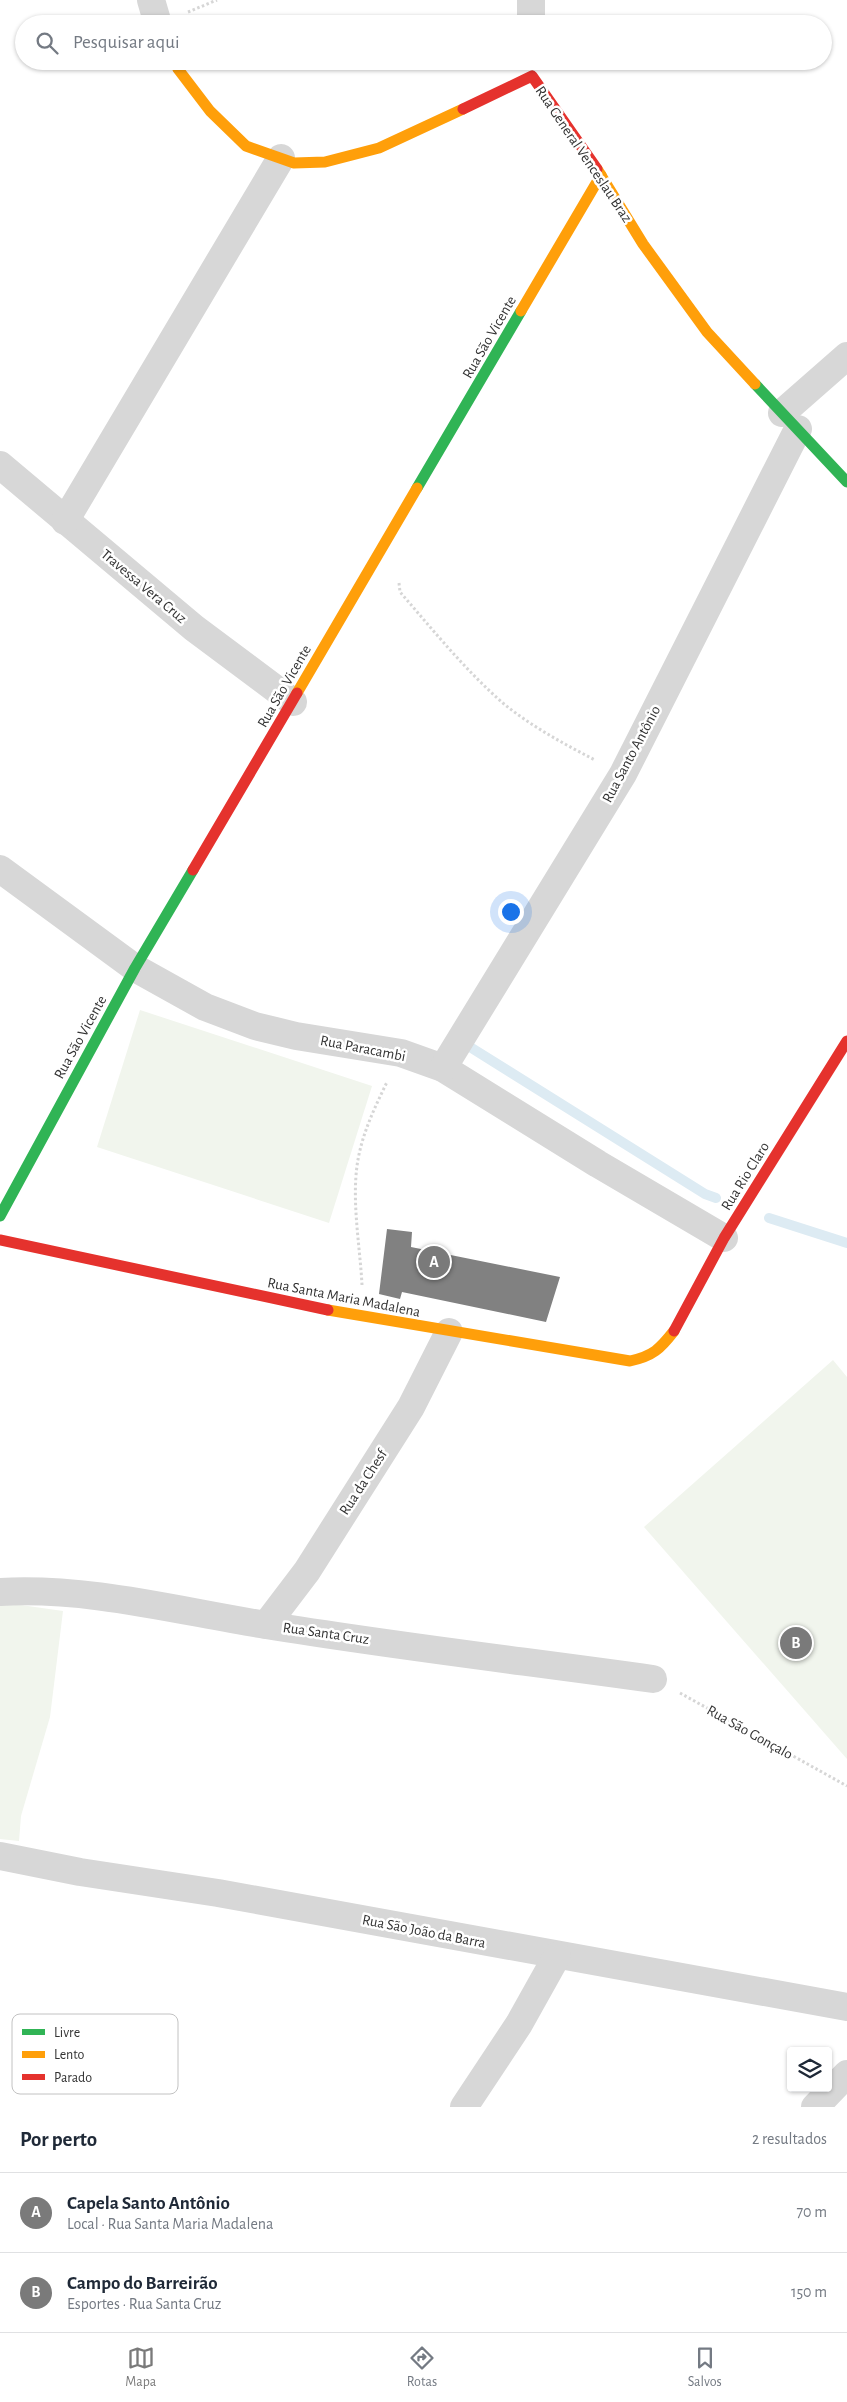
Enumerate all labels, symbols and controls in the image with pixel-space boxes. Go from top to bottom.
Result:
search box [15,15,832,70]
icon: search [33,29,61,57]
text: Pesquisar aqui [73,33,179,52]
street label: Rua General Venceslau Braz [533,84,635,225]
street label: Rua São Vicente [460,293,519,381]
street label: Travessa Vera Cruz [98,546,189,626]
street label: Rua São Vicente [255,642,314,730]
street label: Rua Santo Antônio [600,703,663,805]
your location [498,899,524,925]
street label: Rua São Vicente [51,993,109,1081]
street label: Rua Paracambi [319,1033,407,1064]
street label: Rua Rio Claro [719,1139,772,1213]
pin: A [418,1243,450,1281]
street label: Rua Santa Maria Madalena [266,1275,422,1320]
street label: Rua da Chesf [337,1446,391,1518]
street label: Rua Santa Cruz [282,1620,370,1647]
pin: B [780,1624,812,1662]
street label: Rua São Gonçalo [704,1703,795,1762]
street label: Rua São João da Barra [361,1912,487,1951]
legend [12,2014,178,2094]
text: Livre [54,2026,80,2040]
map controls [787,2047,832,2092]
button: layers [787,2047,832,2092]
text: Lento [54,2048,85,2062]
text: Parado [54,2071,92,2085]
text: Por perto [20,2129,97,2150]
text: 2 resultados [752,2131,827,2147]
text: Capela Santo Antônio [67,2194,230,2213]
text: A [31,2204,41,2220]
text: 70 m [796,2204,827,2220]
text: Local · Rua Santa Maria Madalena [67,2216,273,2232]
text: Campo do Barreirão [67,2274,218,2293]
text: B [31,2284,41,2300]
text: 150 m [791,2284,827,2300]
text: Esportes · Rua Santa Cruz [67,2296,221,2312]
tab: Mapa [125,2344,156,2391]
tab: Rotas [407,2344,437,2391]
tab: Salvos [688,2344,722,2391]

